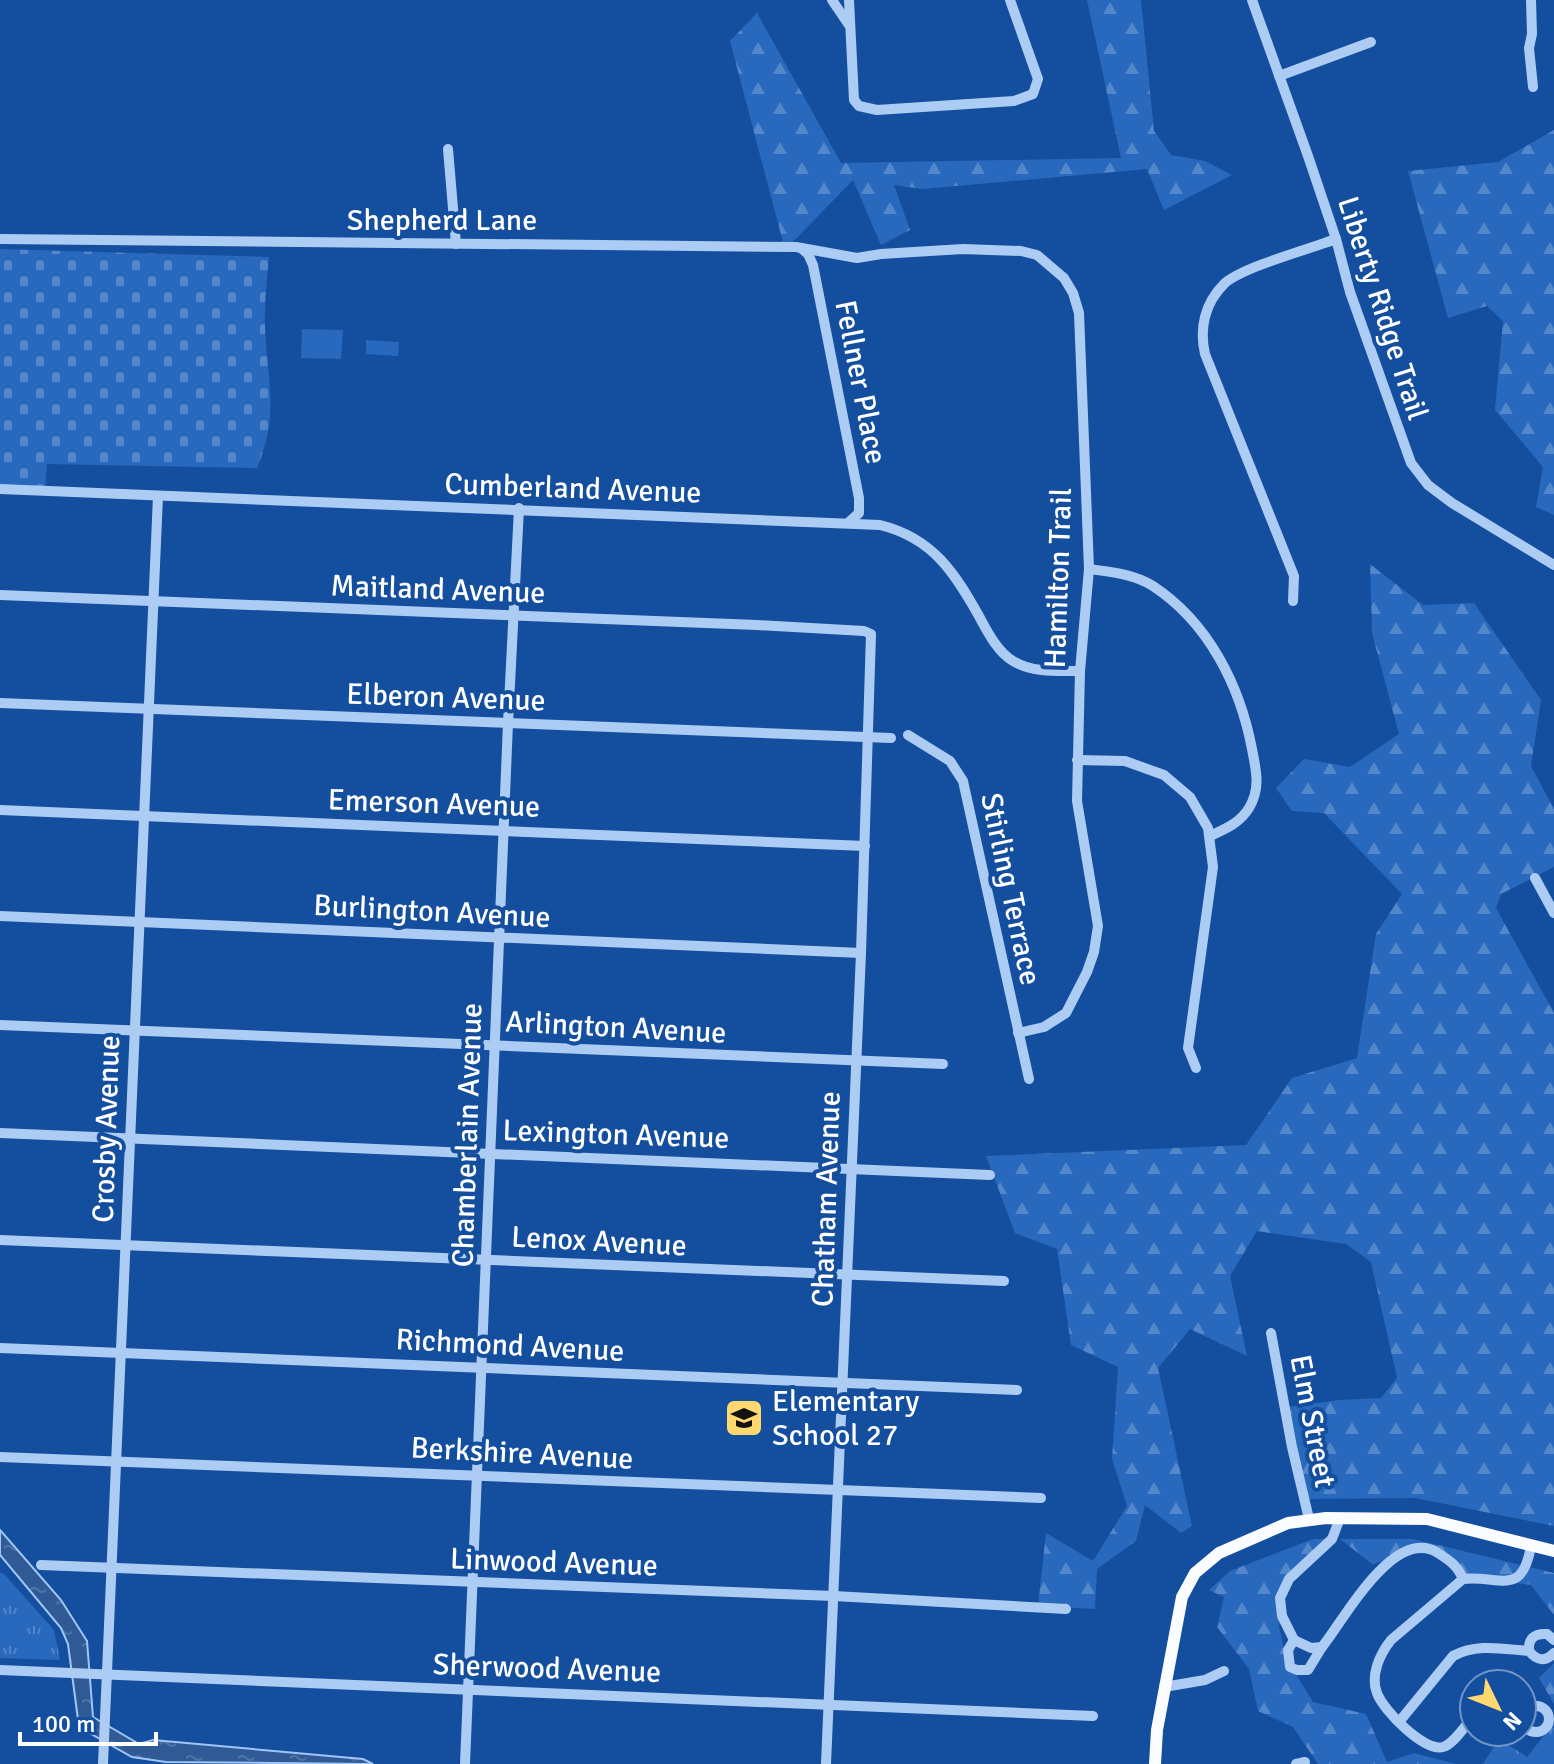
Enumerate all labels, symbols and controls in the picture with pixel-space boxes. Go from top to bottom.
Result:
street label: Liberty Ridge Trail [1329,192,1436,425]
street label: Shepherd Lane [347,202,537,239]
street label: Fellner Place [827,297,895,467]
street label: Cumberland Avenue [444,466,702,511]
street label: Hamilton Trail [1037,487,1080,669]
street label: Maitland Avenue [330,567,546,612]
street label: Elberon Avenue [346,676,546,719]
street label: Emerson Avenue [327,781,541,826]
street label: Stirling Terrace [972,790,1049,989]
street label: Burlington Avenue [313,887,551,936]
street label: Chamberlain Avenue [444,1002,491,1268]
street label: Arlington Avenue [505,1003,727,1052]
street label: Crosby Avenue [85,1035,128,1223]
street label: Chatham Avenue [804,1091,849,1307]
street label: Lexington Avenue [502,1112,730,1157]
street label: Lenox Avenue [510,1218,688,1265]
street label: Richmond Avenue [395,1321,625,1370]
street label: Elm Street [1282,1352,1343,1491]
place label: Elementary School 27 [772,1383,919,1454]
school or university icon: Elementary School 27 [723,1397,765,1439]
street label: Berkshire Avenue [410,1429,634,1478]
street label: Linwood Avenue [449,1540,659,1585]
street label: Sherwood Avenue [432,1646,662,1691]
north arrow [1458,1668,1538,1748]
scale bar [20,1696,156,1746]
text: N [1497,1706,1527,1736]
text: 100 m [32,1709,95,1739]

